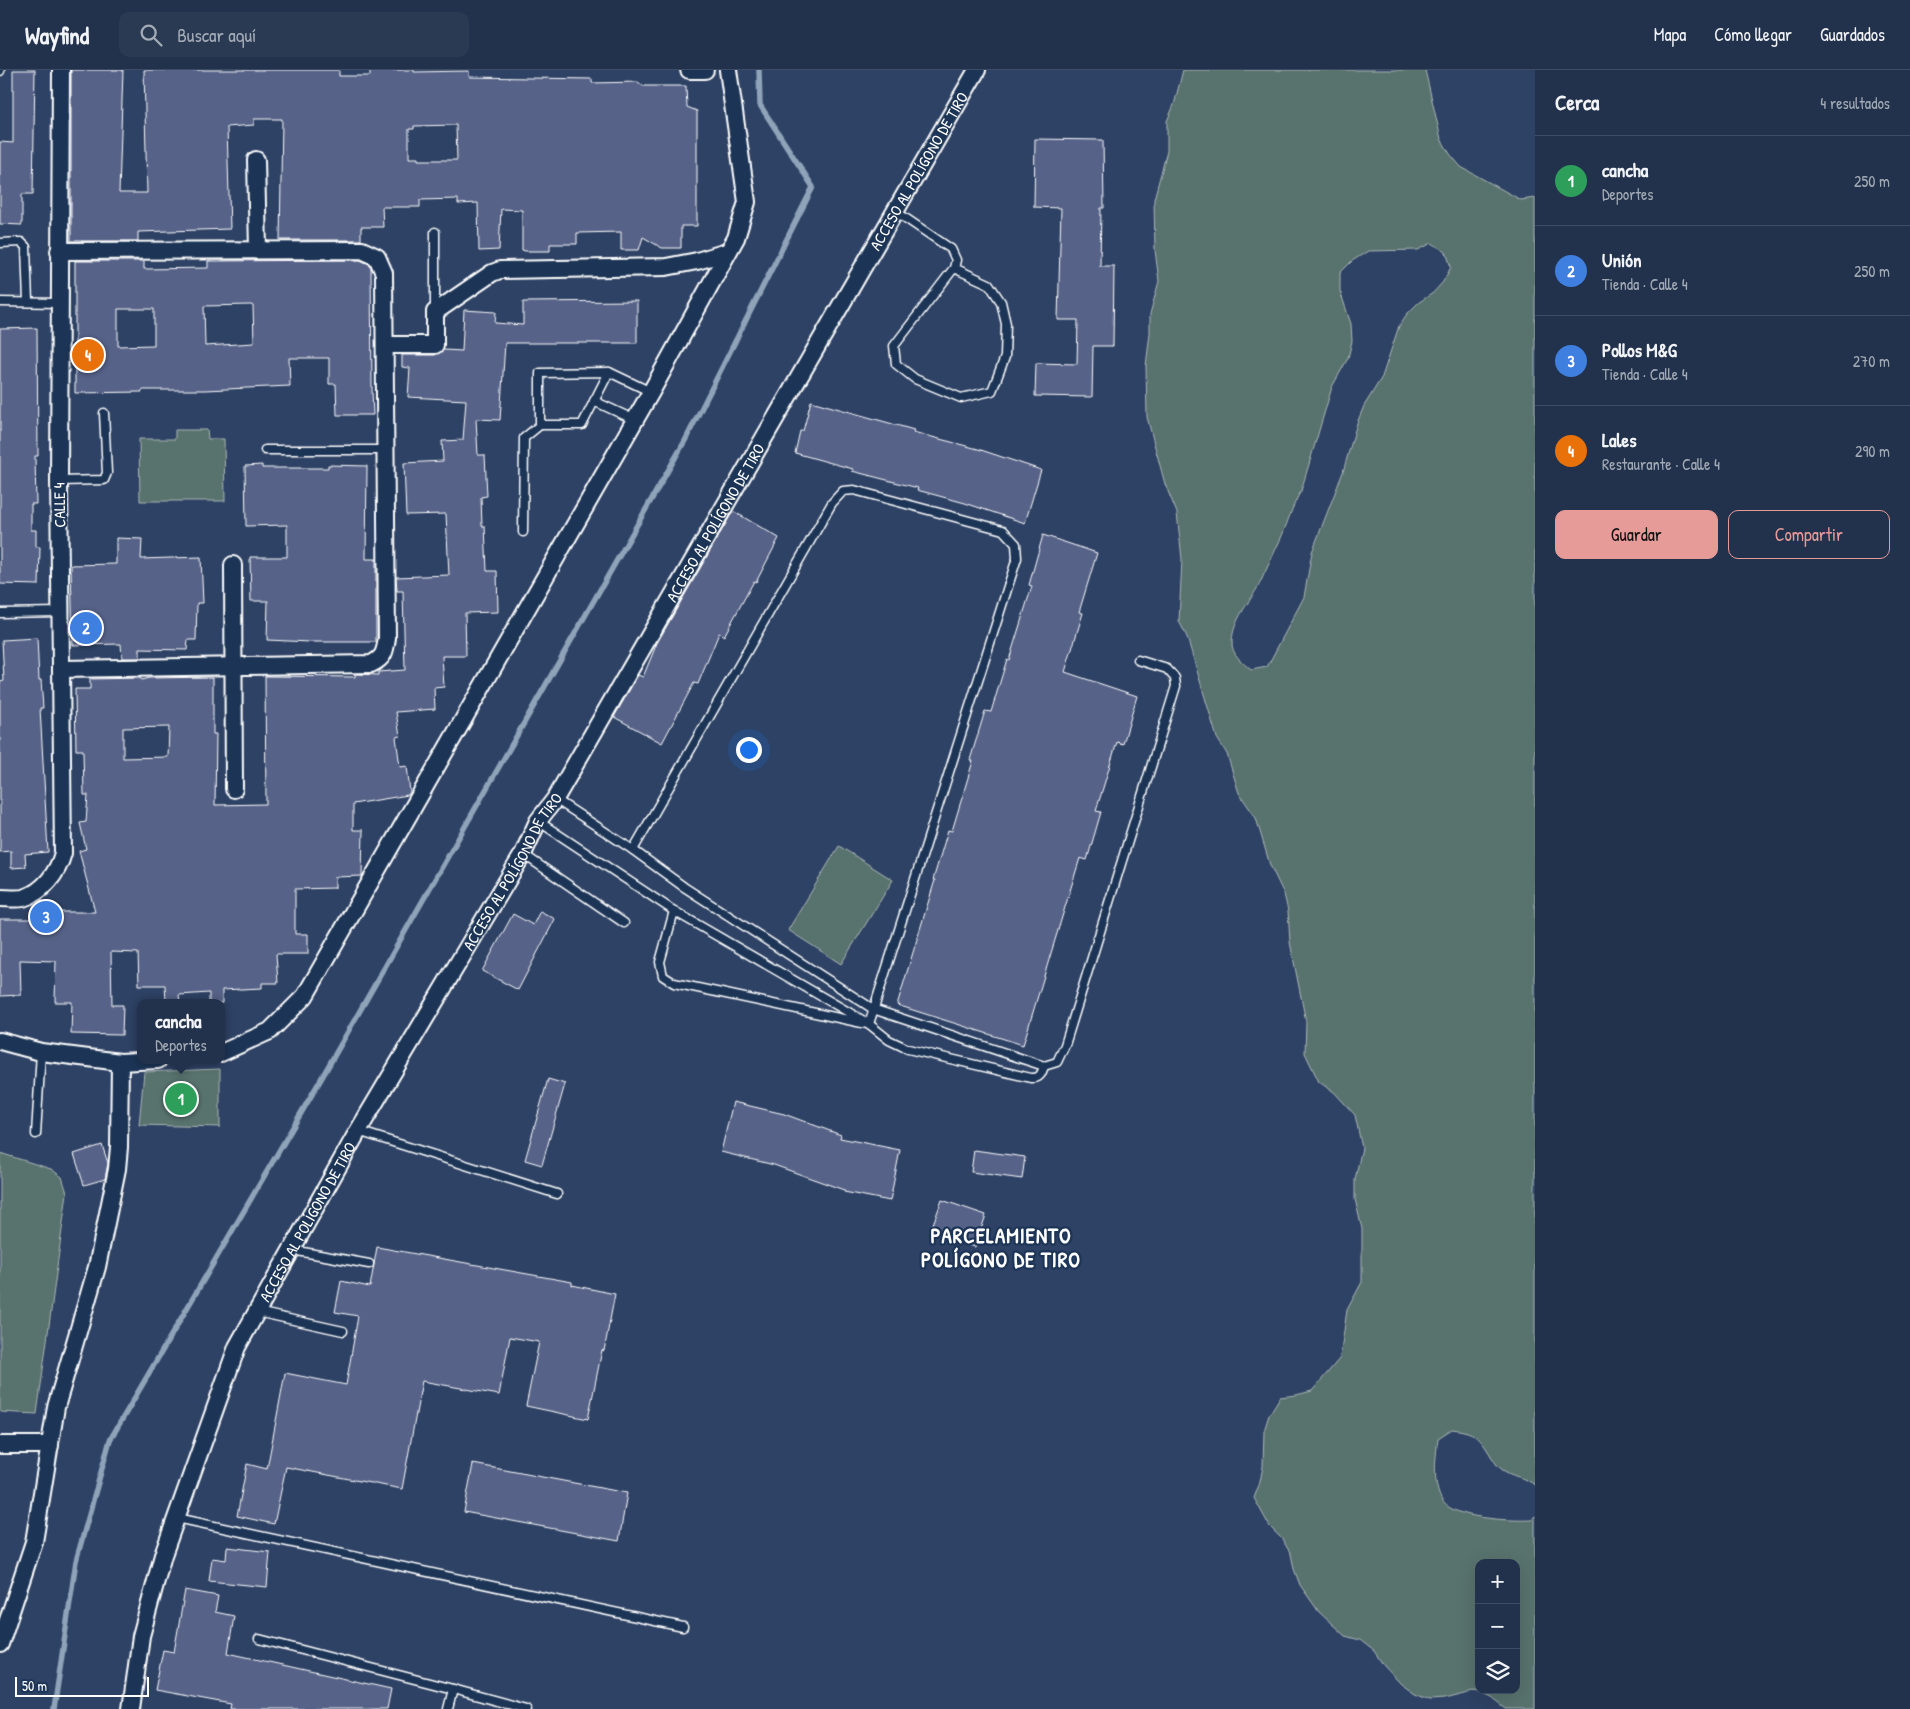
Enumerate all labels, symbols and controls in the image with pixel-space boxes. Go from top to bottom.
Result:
search box [119,12,469,57]
text: Wayfind [25,19,89,51]
icon: search [137,21,165,49]
text: Buscar aquí [177,22,256,48]
text: Mapa [1654,22,1686,47]
text: Cómo llegar [1714,22,1792,47]
text: Guardados [1820,22,1885,47]
street label: ACCESO AL POLÍGONO DE TIRO [864,88,973,254]
text: Cerca [1555,88,1599,117]
text: 4 resultados [1820,92,1890,114]
text: cancha [1602,157,1648,183]
text: 1 [1568,170,1574,192]
text: 250 m [1854,170,1890,192]
text: Deportes [1602,183,1653,205]
text: Unión [1602,247,1642,273]
text: 2 [1567,260,1575,282]
text: 250 m [1854,260,1890,282]
text: Tienda · Calle 4 [1602,273,1688,295]
pin: 4 [72,336,104,374]
text: Pollos M&G [1602,337,1677,363]
text: 3 [1567,350,1575,372]
text: 270 m [1853,350,1890,372]
text: Tienda · Calle 4 [1602,363,1688,385]
text: Lales [1602,427,1636,453]
street label: ACCESO AL POLÍGONO DE TIRO [661,439,770,606]
text: 4 [1568,440,1574,462]
text: 290 m [1855,440,1890,462]
text: Restaurante · Calle 4 [1602,453,1720,475]
street label: CALLE 4 [48,482,70,528]
button: Guardar [1555,510,1718,559]
button: Compartir [1728,510,1890,559]
pin: 2 [70,609,102,647]
your location [736,737,762,763]
street label: ACCESO AL POLÍGONO DE TIRO [457,789,567,954]
pin: 3 [30,898,62,936]
popup [137,999,225,1064]
text: cancha [155,1008,201,1034]
text: Deportes [155,1034,207,1056]
pin: 1 [165,1080,197,1118]
street label: ACCESO AL POLÍGONO DE TIRO [254,1138,361,1305]
district label: PARCELAMIENTO POLÍGONO DE TIRO [921,1221,1081,1274]
map controls [1475,1559,1520,1694]
button: + [1475,1559,1520,1604]
button: − [1475,1604,1520,1649]
button: layers [1475,1649,1520,1694]
scale bar [15,1674,149,1697]
text: 50 m [22,1676,47,1695]

